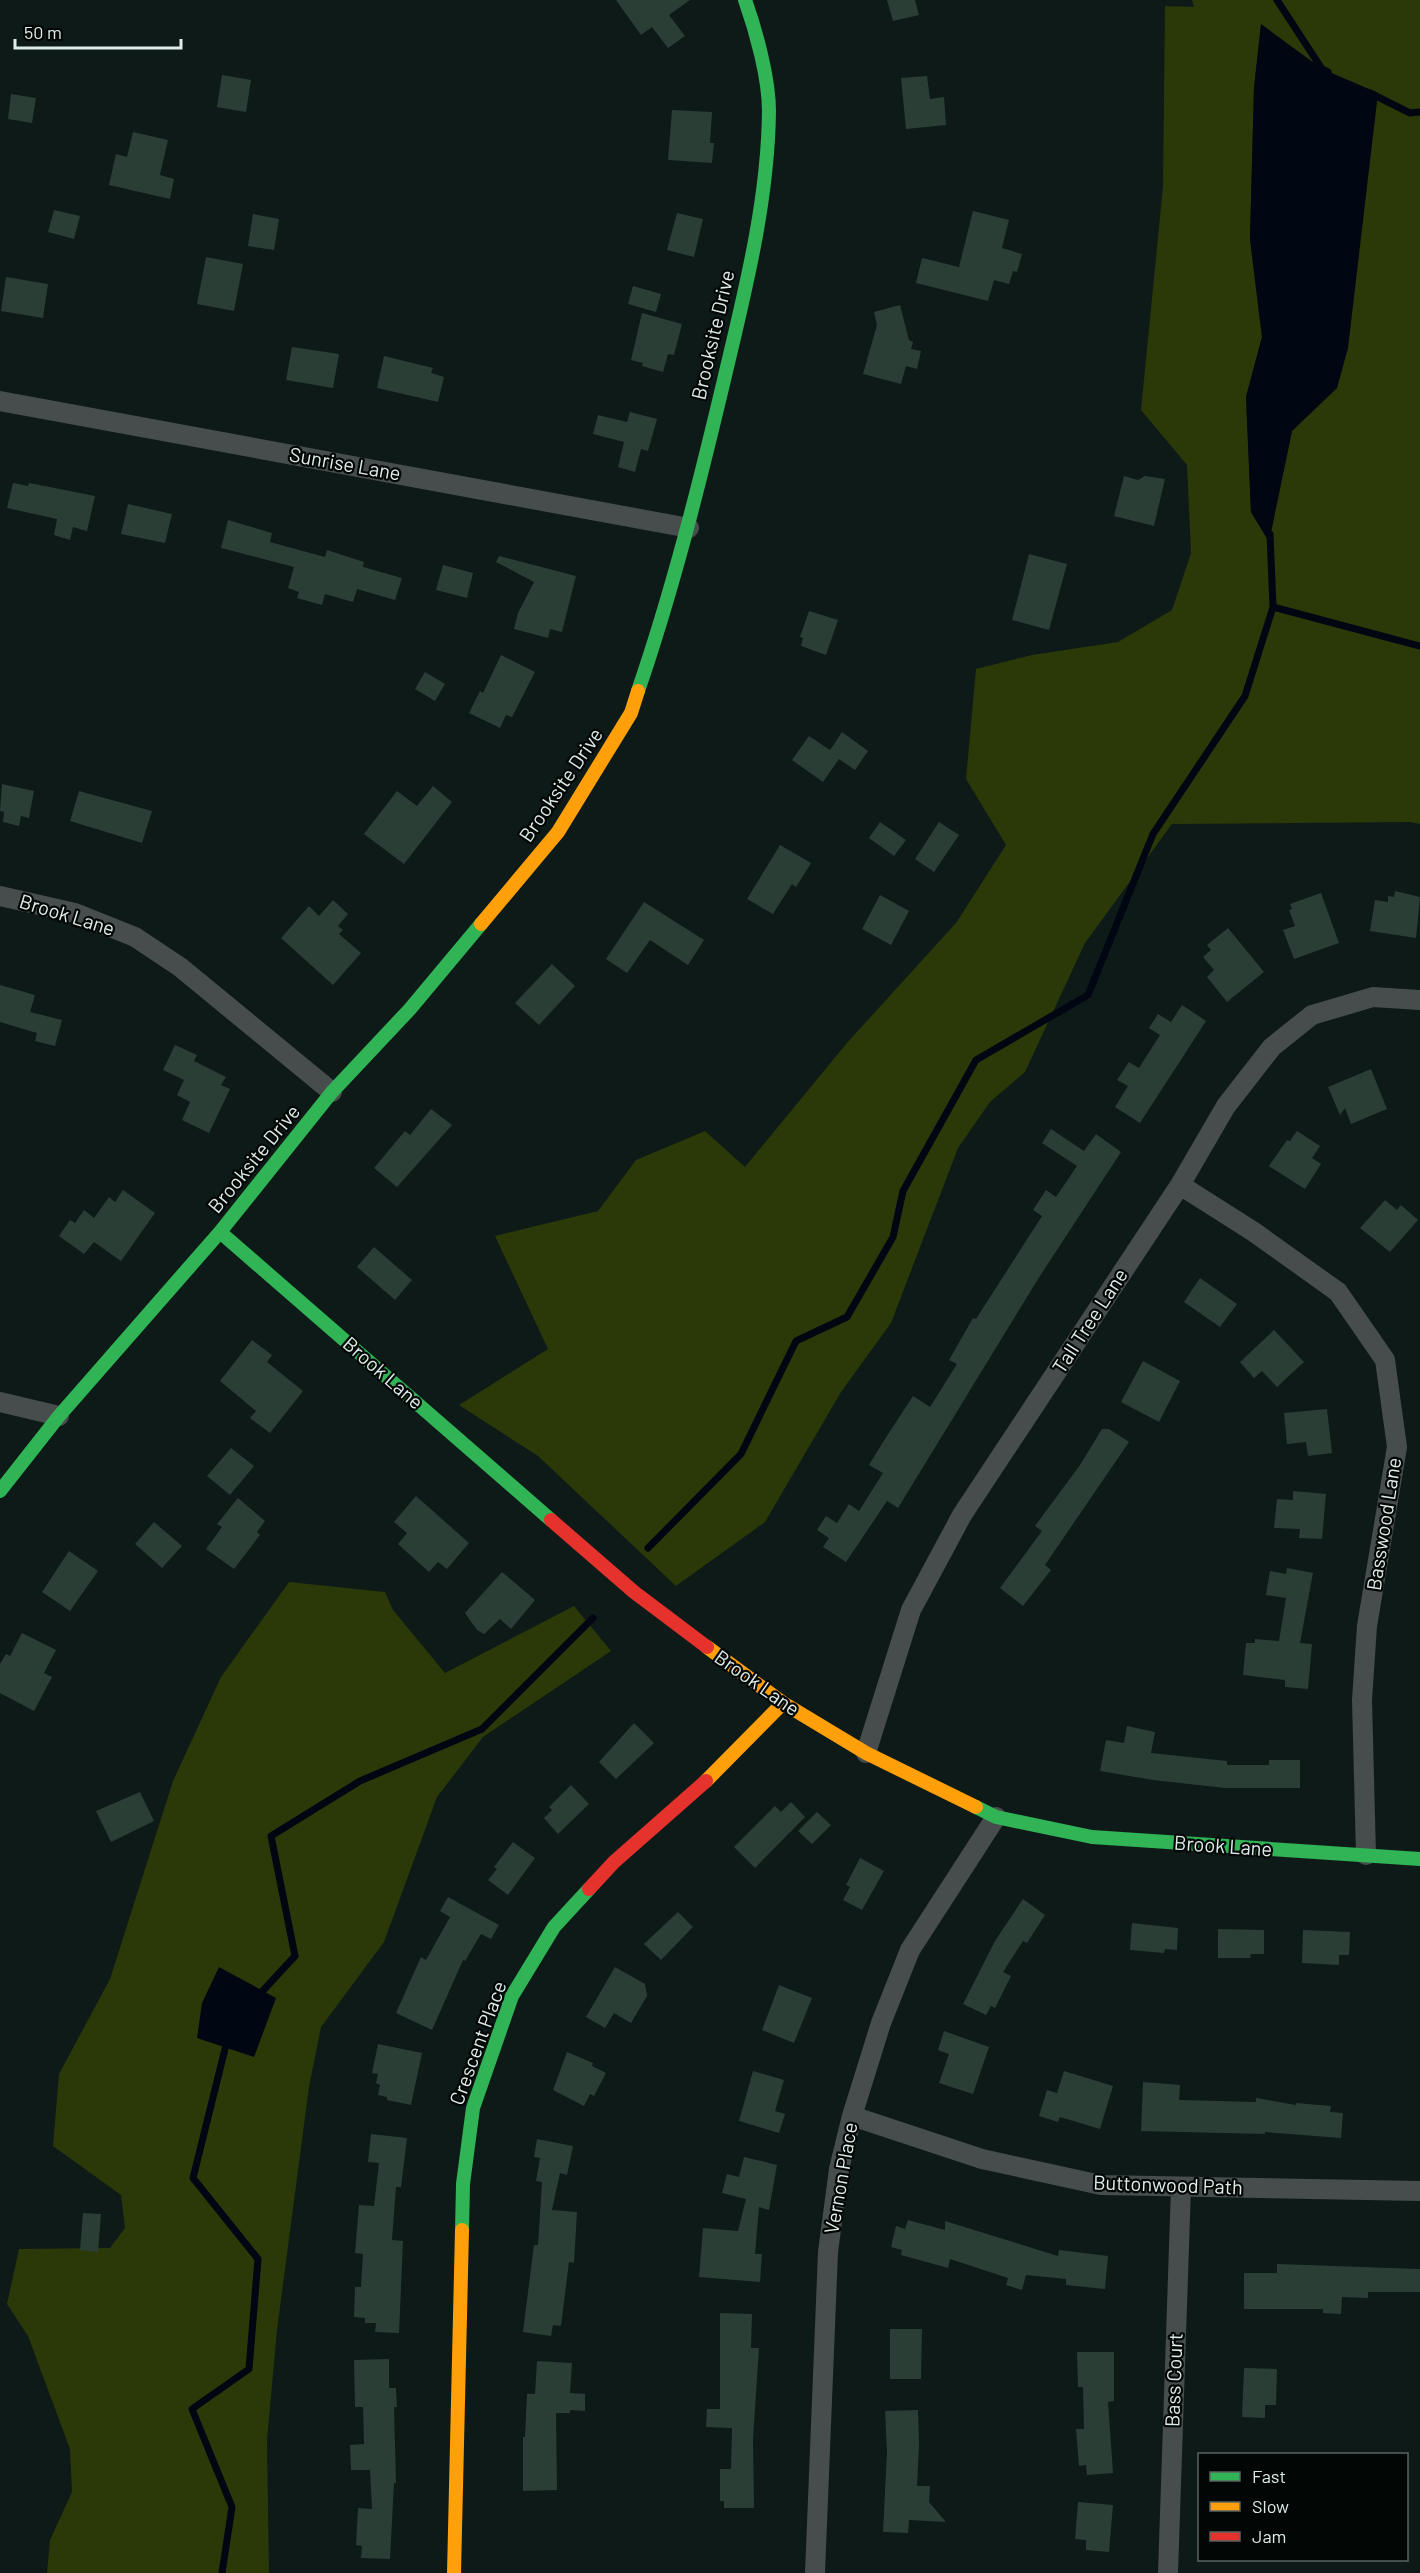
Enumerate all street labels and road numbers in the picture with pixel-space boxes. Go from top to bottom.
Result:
street label: Brooksite Drive [685,268,739,402]
street label: Sunrise Lane [288,441,403,485]
street label: Brooksite Drive [513,723,607,846]
street label: Brook Lane [17,888,118,940]
street label: Brooksite Drive [202,1099,304,1217]
street label: Tall Tree Lane [1046,1264,1132,1377]
street label: Brook Lane [339,1331,429,1414]
street label: Basswood Lane [1361,1455,1405,1592]
street label: Brook Lane [710,1644,805,1720]
street label: Brook Lane [1173,1830,1273,1860]
street label: Crescent Place [444,1977,511,2108]
street label: Vernon Place [818,2120,862,2235]
street label: Buttonwood Path [1093,2169,1243,2199]
street label: Bass Court [1159,2332,1187,2427]

